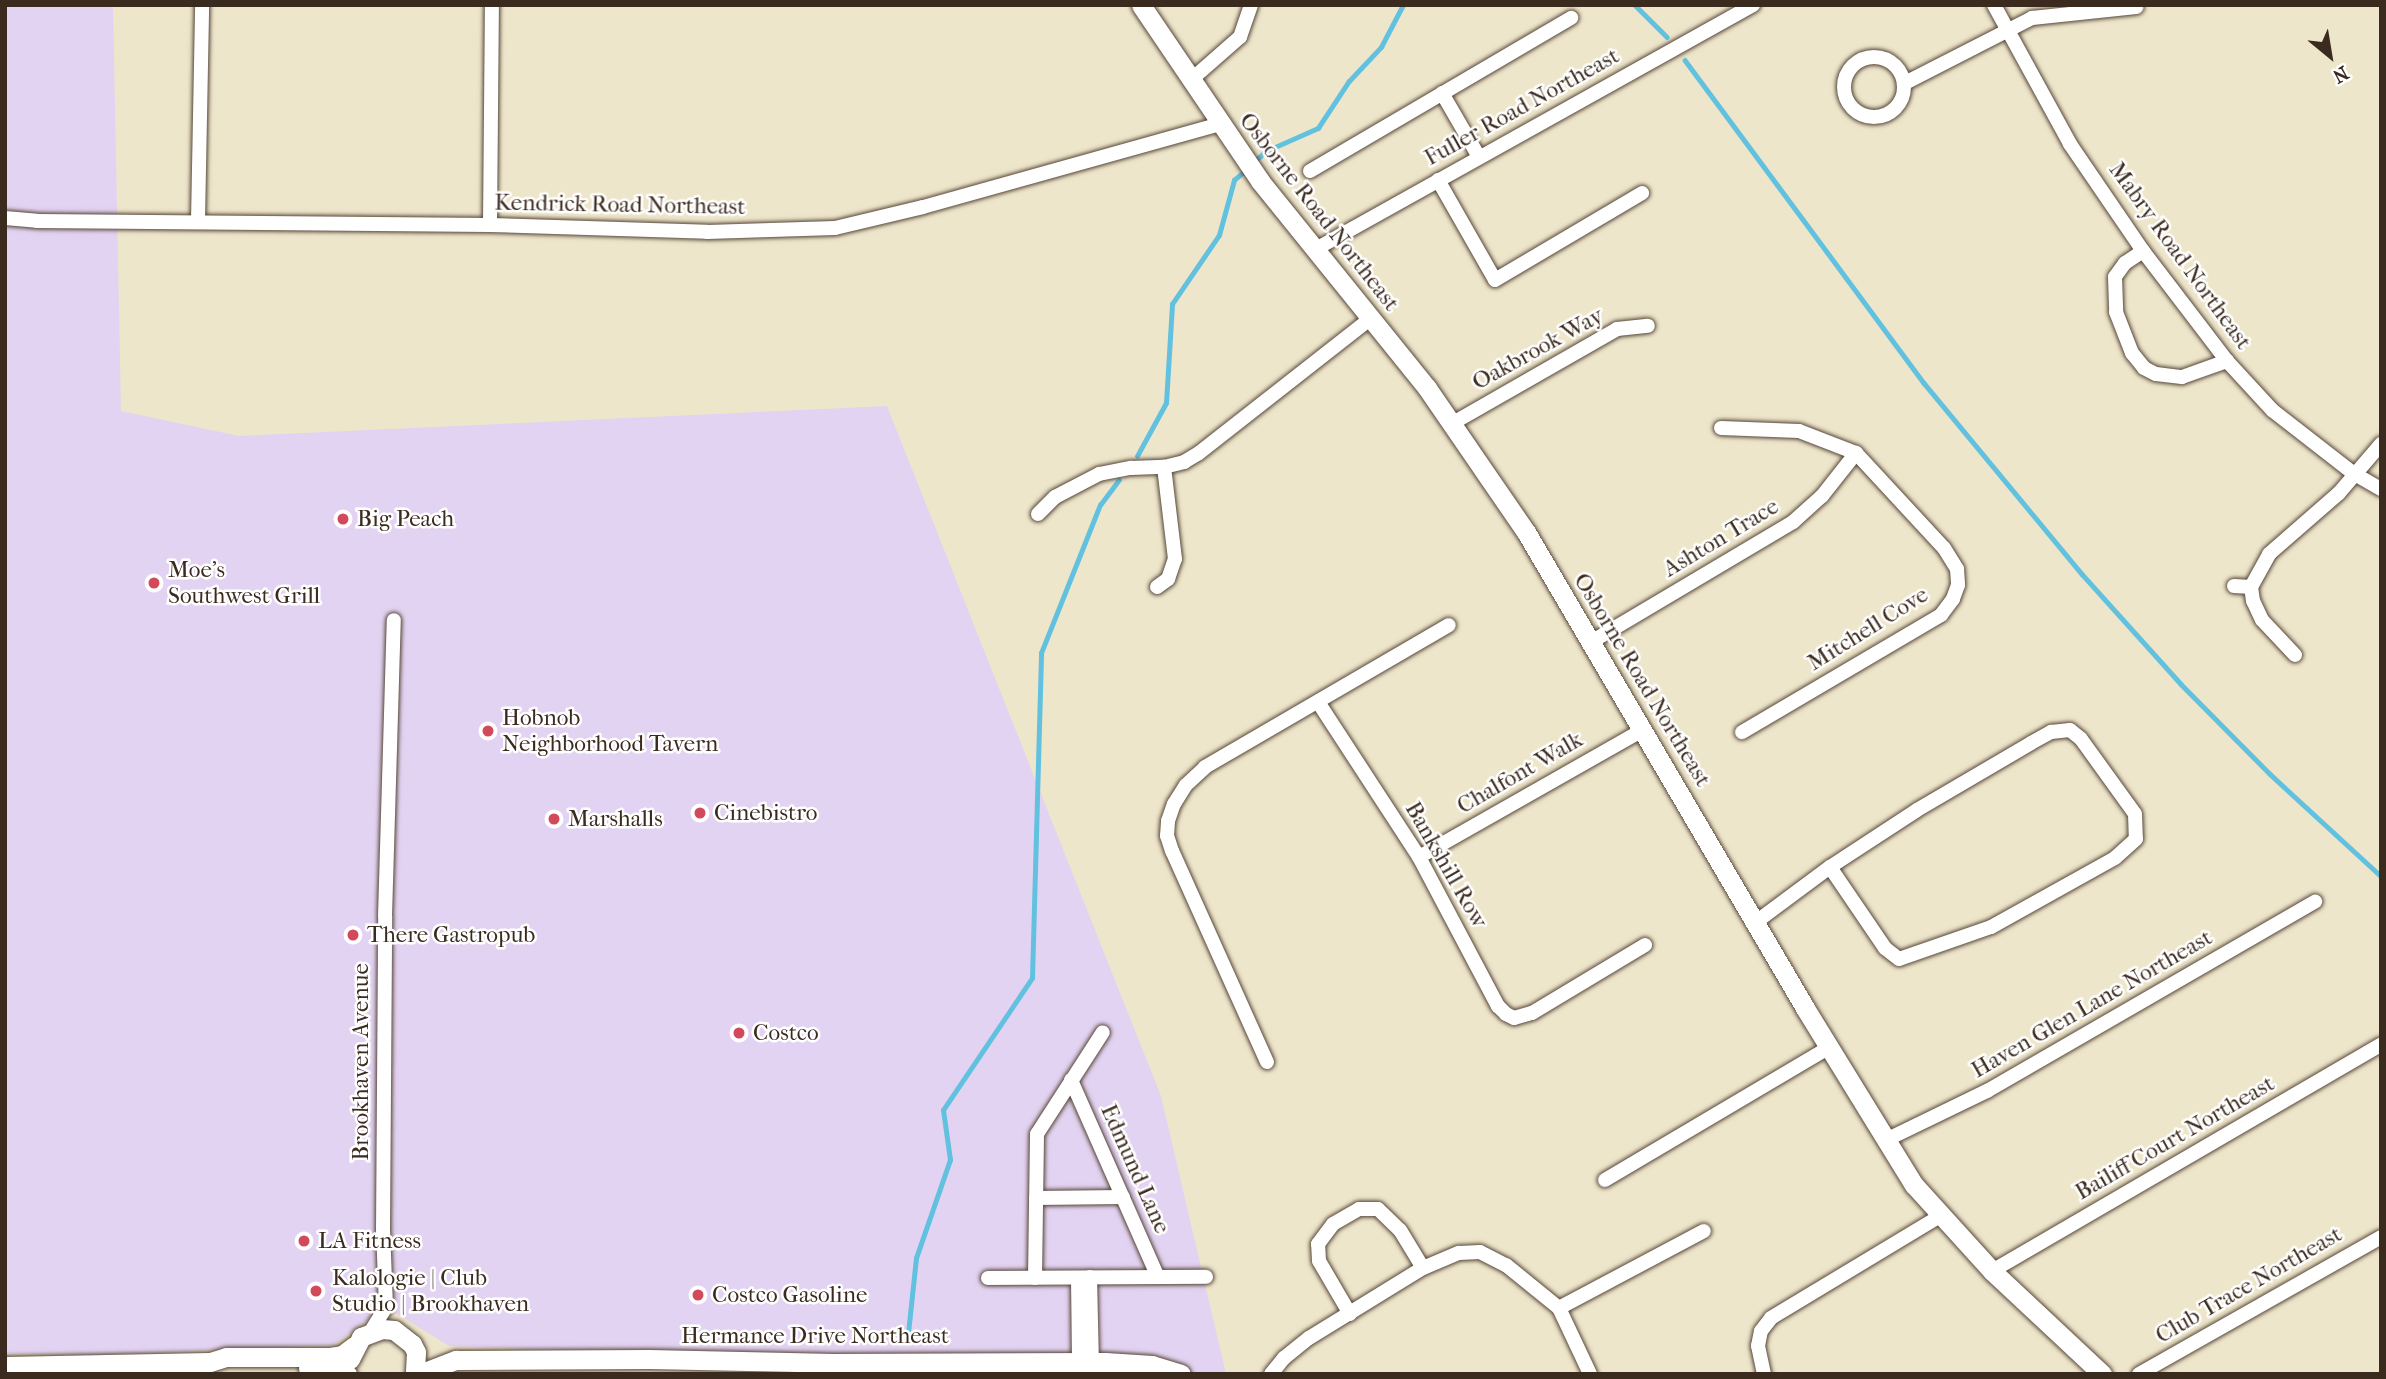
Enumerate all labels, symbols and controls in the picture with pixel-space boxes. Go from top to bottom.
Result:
north arrow [2295,21,2365,91]
street label: Fuller Road Northeast [1420,42,1624,172]
text: N [2329,61,2352,87]
street label: Osborne Road Northeast [1233,107,1405,317]
street label: Mabry Road Northeast [2103,157,2257,355]
street label: Kendrick Road Northeast [494,189,746,221]
street label: Oakbrook Way [1468,302,1608,396]
street label: Ashton Trace [1658,493,1784,583]
place label: Big Peach [357,505,454,533]
marker: Big Peach [335,511,351,527]
place label: Moe's Southwest Grill [168,556,320,610]
street label: Osborne Road Northeast [1567,568,1717,792]
marker: Moe's Southwest Grill [146,575,162,591]
street label: Mitchell Cove [1803,581,1933,677]
place label: Hobnob Neighborhood Tavern [502,704,718,758]
marker: Hobnob Neighborhood Tavern [480,723,496,739]
street label: Chalfont Walk [1452,726,1588,820]
street label: Bankshill Row [1399,797,1493,933]
place label: Cinebistro [714,799,817,827]
place label: Marshalls [568,805,663,833]
marker: Cinebistro [692,805,708,821]
marker: Marshalls [546,811,562,827]
place label: There Gastropub [367,921,535,949]
street label: Haven Glen Lane Northeast [1967,924,2217,1084]
marker: There Gastropub [345,927,361,943]
street label: Brookhaven Avenue [347,963,375,1161]
place label: Costco [753,1019,819,1047]
marker: Costco [731,1025,747,1041]
street label: Bailiff Court Northeast [2071,1070,2279,1206]
street label: Edmund Lane [1094,1100,1176,1238]
street label: Club Trace Northeast [2151,1220,2347,1350]
place label: LA Fitness [318,1227,421,1255]
marker: LA Fitness [296,1233,312,1249]
place label: Kalologie | Club Studio | Brookhaven [332,1264,529,1318]
marker: Kalologie | Club Studio | Brookhaven [306,1281,326,1301]
place label: Costco Gasoline [712,1281,867,1309]
marker: Costco Gasoline [690,1287,706,1303]
street label: Hermance Drive Northeast [681,1322,949,1350]

